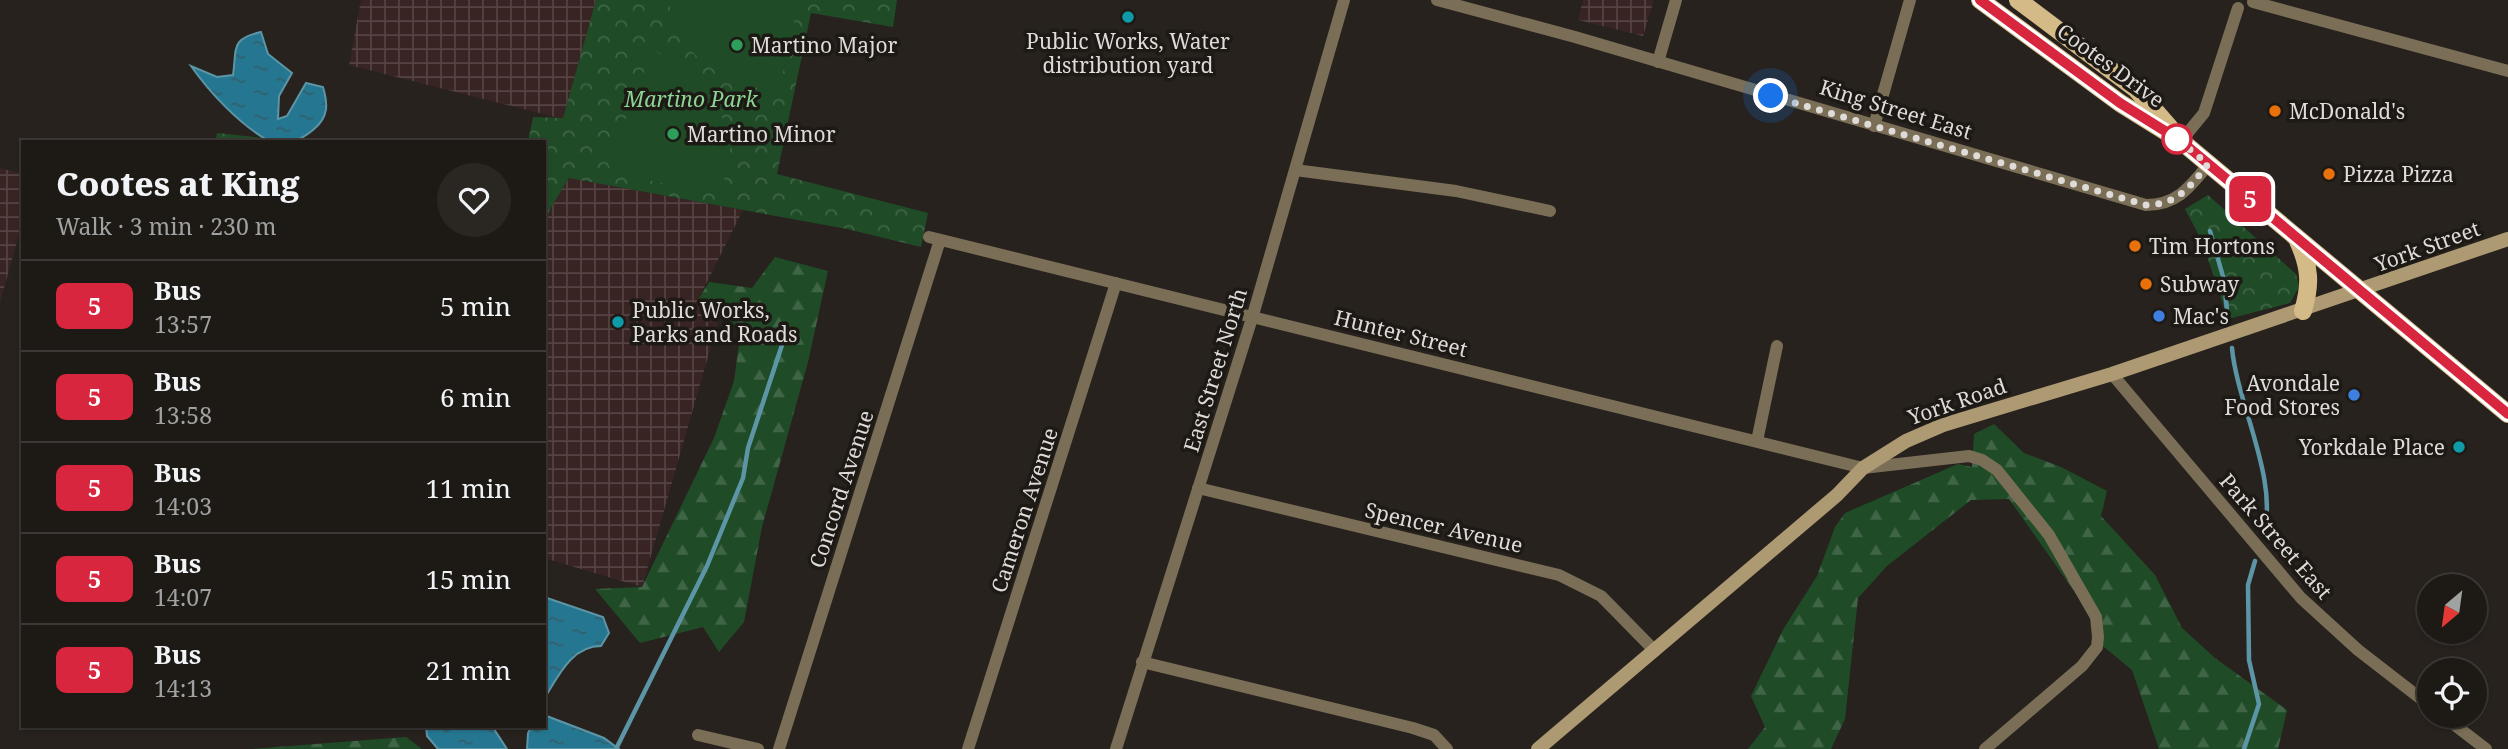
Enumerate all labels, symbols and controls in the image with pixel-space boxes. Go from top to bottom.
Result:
marker: Public Works, Water distribution yard [1120,9,1136,25]
street label: Cootes Drive [2052,17,2170,113]
place label: Public Works, Water distribution yard [1026,27,1230,79]
place label: Martino Major [751,31,898,59]
marker: Martino Major [729,37,745,53]
street label: King Street East [1817,73,1975,145]
your location [1753,78,1788,113]
park label: Martino Park [624,85,758,113]
place label: McDonald's [2289,97,2405,125]
marker: McDonald's [2267,103,2283,119]
place label: Martino Minor [687,120,836,148]
unlabelled marker [2162,124,2192,154]
marker: Martino Minor [665,126,681,142]
place label: Pizza Pizza [2343,160,2454,188]
text: Cootes at King [56,161,300,206]
button: heart [437,163,511,237]
marker: Pizza Pizza [2321,166,2337,182]
line badge: 5 [2227,176,2273,222]
text: 5 [2243,182,2257,215]
text: Walk · 3 min · 230 m [56,210,276,242]
street label: York Street [2370,214,2483,278]
place label: Tim Hortons [2149,232,2275,260]
marker: Tim Hortons [2127,238,2143,254]
place label: Subway [2160,270,2239,298]
text: Bus [154,272,201,308]
marker: Subway [2138,276,2154,292]
street label: East Street North [1177,285,1253,455]
text: 5 min [440,288,511,324]
text: 5 [88,289,101,322]
place label: Public Works, Parks and Roads [632,296,797,348]
place label: Mac's [2173,302,2229,330]
street label: Hunter Street [1332,303,1470,363]
text: 13:57 [154,308,212,340]
marker: Mac's [2151,308,2167,324]
marker: Public Works, Parks and Roads [610,314,626,330]
text: Bus [154,363,201,399]
place label: Avondale Food Stores [2224,369,2340,421]
street label: York Road [1903,371,2010,431]
text: 6 min [440,379,511,415]
text: 5 [88,380,101,413]
marker: Avondale Food Stores [2346,387,2362,403]
text: 13:58 [154,399,212,431]
street label: Concord Avenue [802,407,880,571]
street label: Cameron Avenue [984,424,1064,596]
place label: Yorkdale Place [2298,433,2445,461]
marker: Yorkdale Place [2451,439,2467,455]
text: Bus [154,454,201,490]
street label: Park Street East [2214,467,2338,605]
text: 11 min [426,470,511,506]
text: 5 [88,471,101,504]
text: 14:03 [154,490,212,522]
street label: Spencer Avenue [1362,495,1526,559]
text: Bus [154,545,201,581]
text: 15 min [426,561,511,597]
text: 5 [88,562,101,595]
north arrow [2417,574,2487,644]
map controls [2417,574,2487,728]
text: 14:07 [154,581,212,613]
text: Bus [154,636,201,672]
text: 21 min [426,652,511,688]
text: 5 [88,653,101,686]
button: locate [2417,658,2487,728]
text: 14:13 [154,672,212,704]

